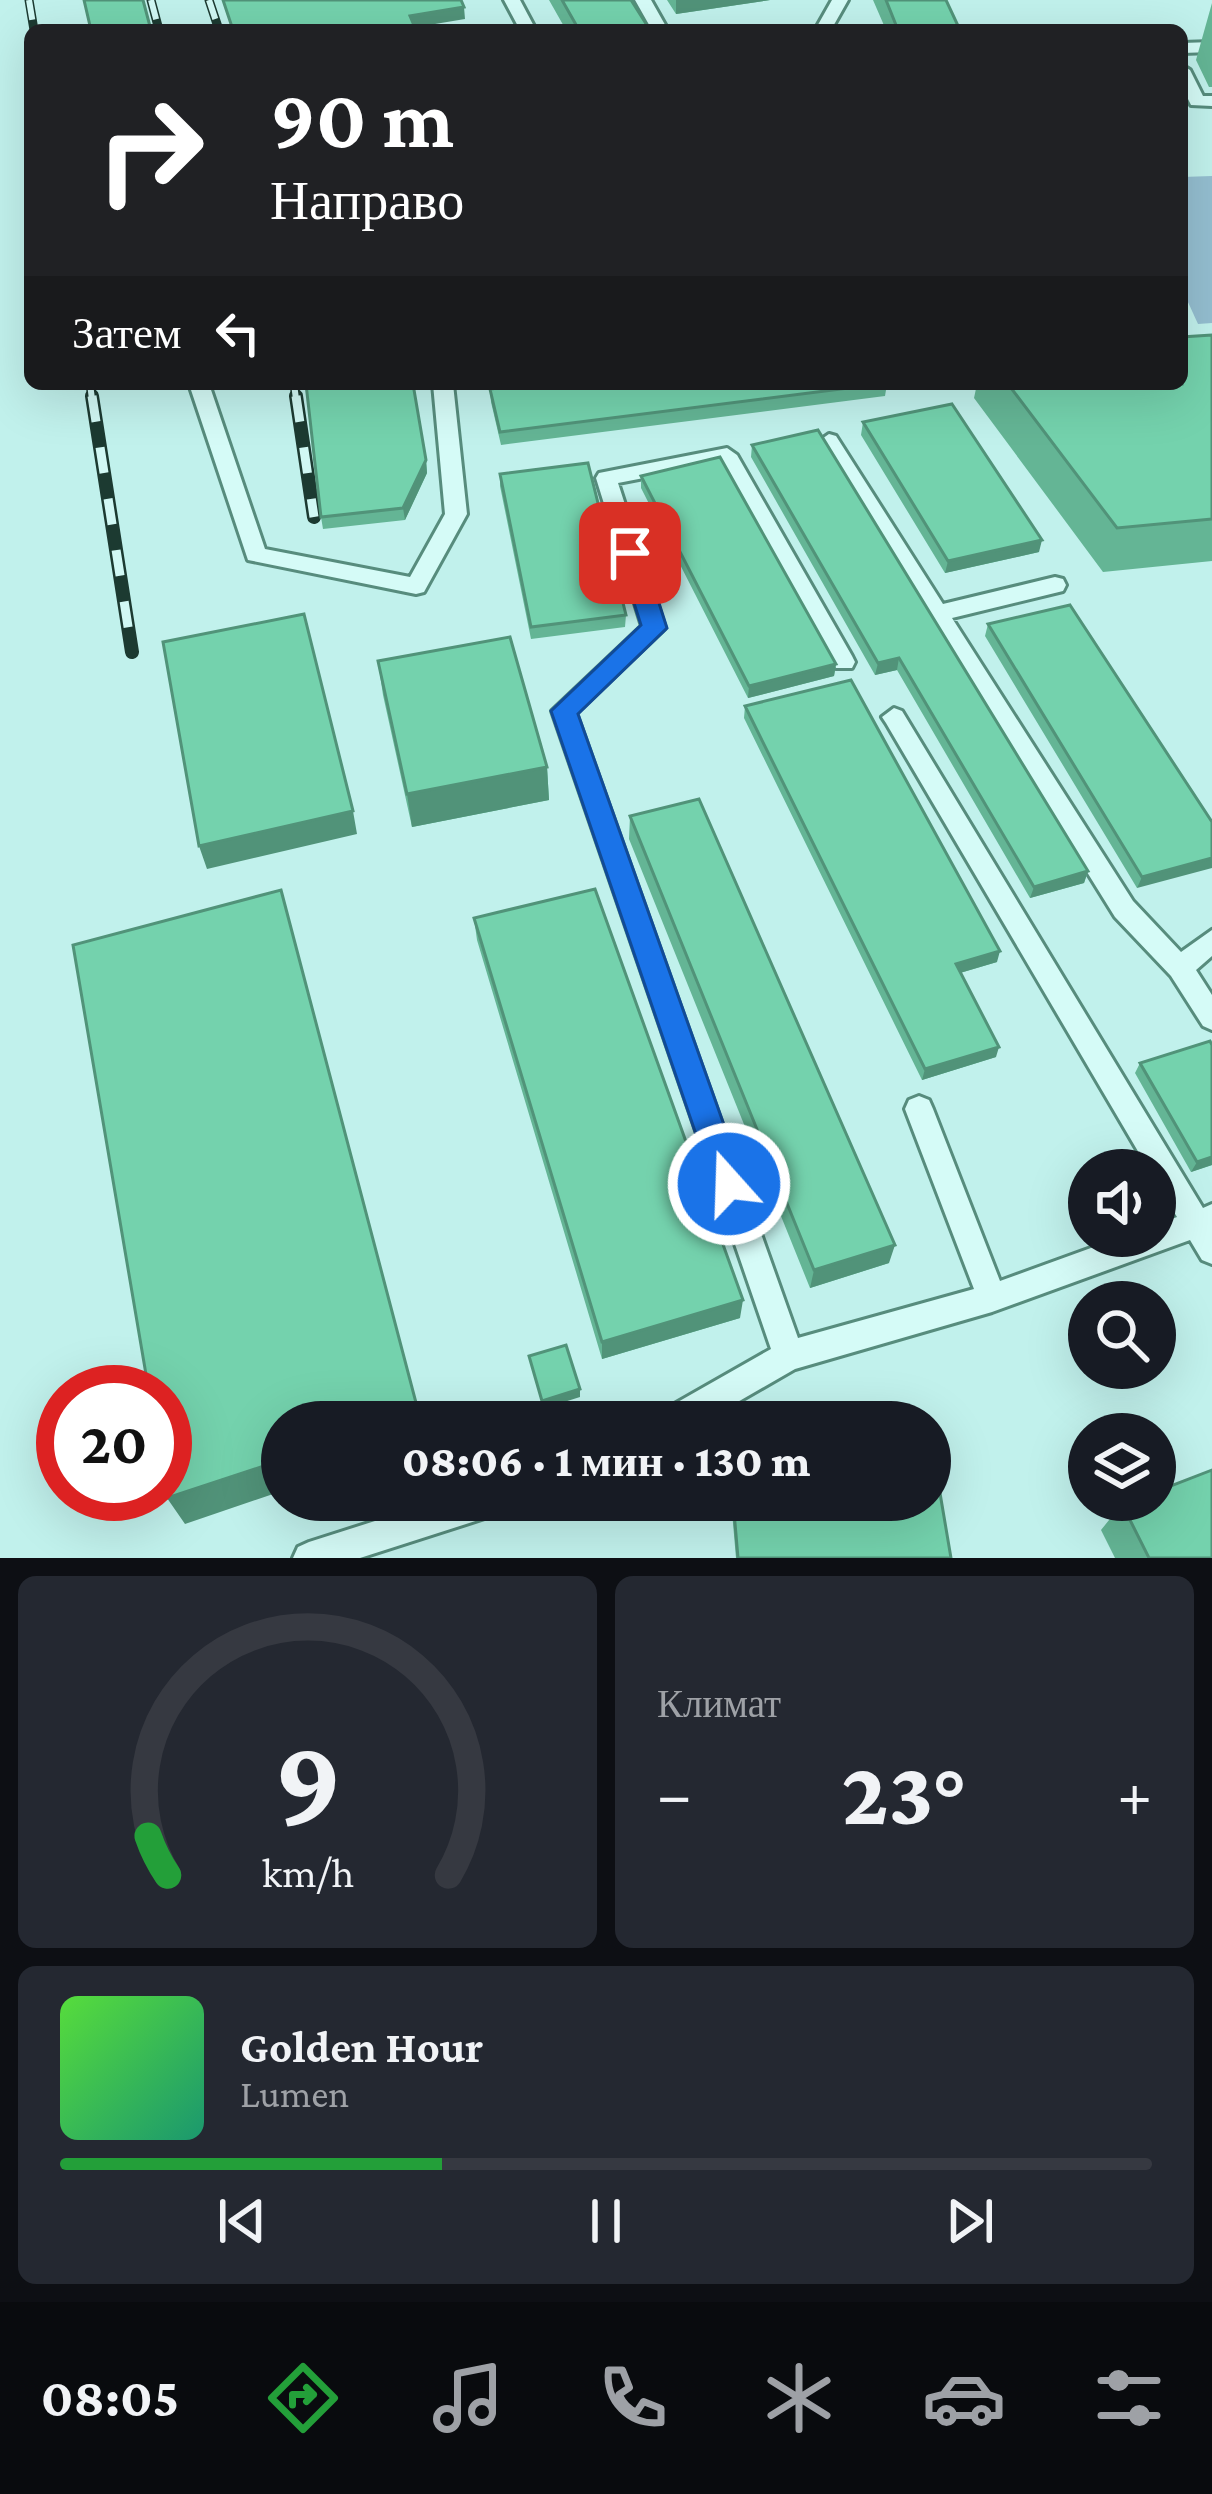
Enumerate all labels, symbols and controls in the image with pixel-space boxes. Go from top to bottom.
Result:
icon: right [72,72,228,228]
text: 90 m [270,72,454,165]
text: Направо [270,171,464,231]
icon: left [205,300,271,366]
text: Затем [72,308,181,358]
pin [579,502,681,604]
icon: arrive [597,520,663,586]
position arrow [666,1121,792,1247]
map controls [1068,1149,1176,1521]
button: sound [1068,1149,1176,1257]
button: search [1068,1281,1176,1389]
speed limit sign: 20 [36,1365,192,1521]
button: layers [1068,1413,1176,1521]
text: 08:06 · 1 мин · 130 m [402,1436,810,1486]
text: Климат [657,1682,781,1725]
text: 9 [273,1712,342,1851]
text: 23° [842,1743,967,1843]
text: − [657,1757,692,1830]
text: + [1117,1757,1152,1830]
text: km/h [261,1849,354,1896]
text: Golden Hour [240,2022,483,2072]
text: Lumen [240,2072,349,2115]
icon: previous [209,2188,275,2254]
icon: pause [573,2188,639,2254]
icon: next [937,2188,1003,2254]
icon: directions [261,2356,345,2440]
icon: music [426,2356,510,2440]
icon: phone [591,2356,675,2440]
icon: climate [757,2356,841,2440]
icon: car [922,2356,1006,2440]
icon: filters [1087,2356,1171,2440]
text: 08:05 [41,2368,179,2428]

